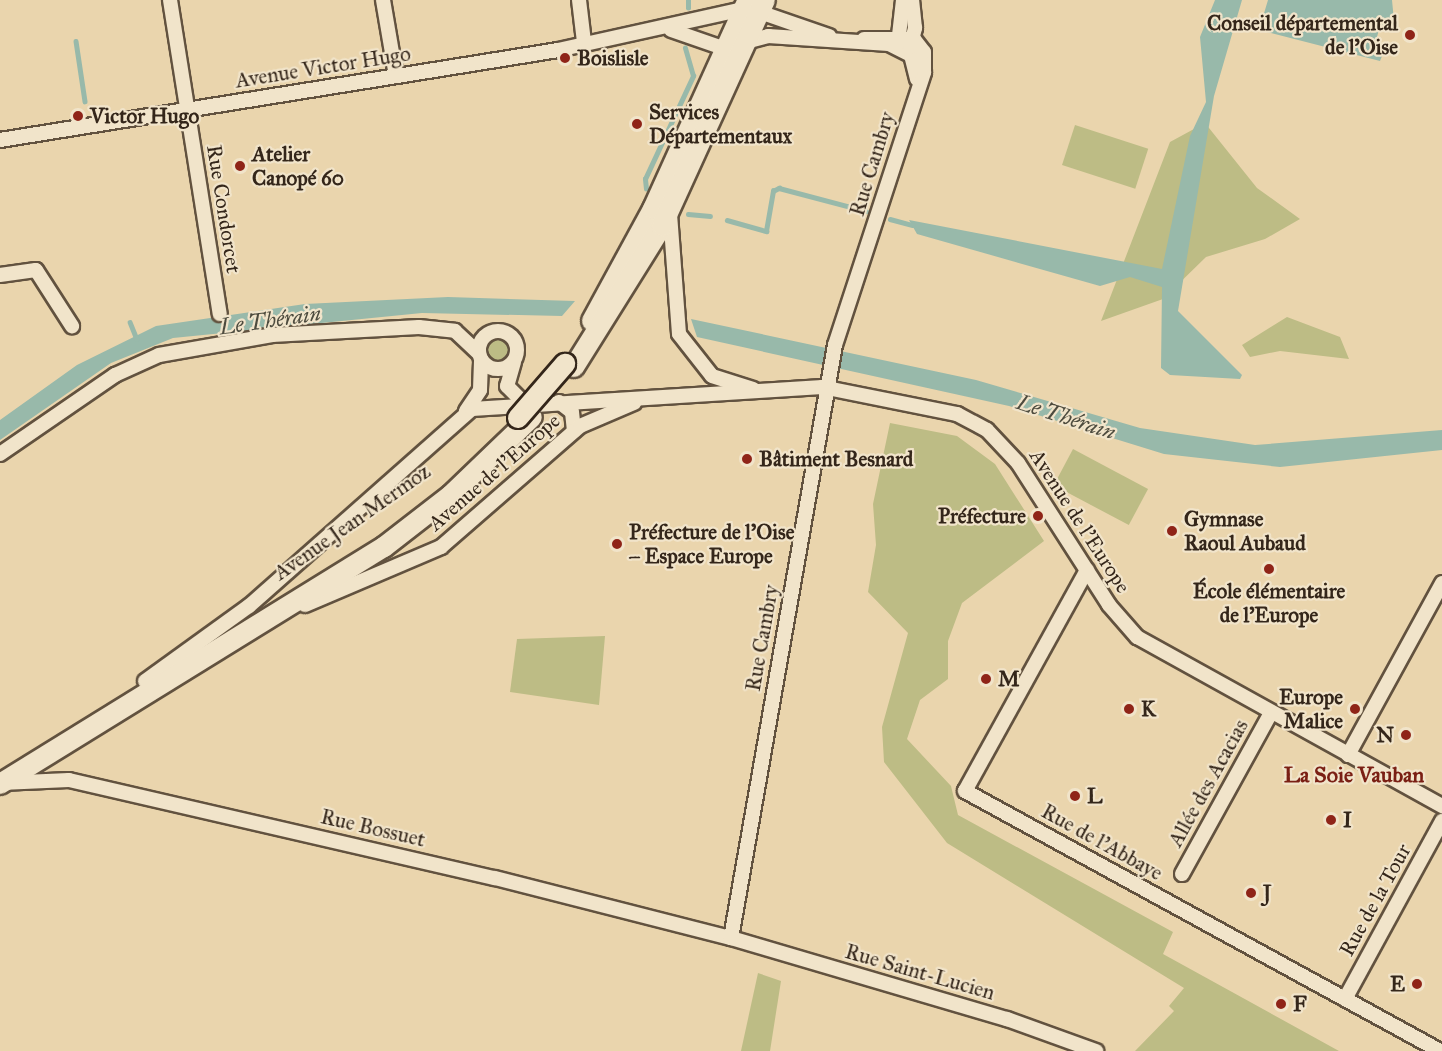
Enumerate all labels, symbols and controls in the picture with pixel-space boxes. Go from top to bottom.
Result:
place label: Conseil départemental de l'Oise [1207,10,1398,60]
marker: Conseil départemental de l'Oise [1403,28,1417,42]
street label: Avenue Victor Hugo [234,41,412,93]
place label: Boislisle [577,45,649,71]
marker: Boislisle [558,51,572,65]
place label: Services Départementaux [649,99,792,149]
place label: Victor Hugo [90,103,199,129]
marker: Victor Hugo [71,109,85,123]
street label: Rue Cambry [844,109,900,219]
marker: Services Départementaux [630,117,644,131]
place label: Atelier Canopé 60 [252,141,344,191]
street label: Rue Condorcet [201,143,247,275]
marker: Atelier Canopé 60 [233,159,247,173]
water label: Le Thérain [218,300,322,340]
water label: Le Thérain [1013,389,1119,445]
street label: Avenue de l'Europe [423,408,565,536]
street label: Avenue de l'Europe [1024,444,1136,598]
place label: Bâtiment Besnard [759,446,913,472]
marker: Bâtiment Besnard [740,452,754,466]
street label: Avenue Jean Mermoz [269,459,435,585]
place label: Préfecture [938,503,1026,529]
place label: Gymnase Raoul Aubaud [1184,506,1306,556]
marker: Préfecture [1031,509,1045,523]
place label: Préfecture de l'Oise – Espace Europe [629,519,794,569]
marker: Gymnase Raoul Aubaud [1165,524,1179,538]
marker: Préfecture de l'Oise – Espace Europe [610,537,624,551]
marker: École élémentaire de l'Europe [1262,562,1276,576]
place label: École élémentaire de l'Europe [1193,578,1345,628]
street label: Rue Cambry [740,583,784,693]
place label: M [998,666,1020,692]
marker: M [979,672,993,686]
place label: Europe Malice [1279,684,1343,734]
place label: K [1141,696,1156,722]
marker: K [1122,702,1136,716]
marker: Europe Malice [1348,702,1362,716]
street label: Allée des Acacias [1163,715,1253,851]
place label: N [1376,722,1394,748]
marker: N [1399,728,1413,742]
district label: La Soie Vauban [1284,762,1424,788]
place label: L [1087,783,1103,809]
marker: L [1068,789,1082,803]
street label: Rue de l'Abbaye [1037,798,1167,886]
street label: Rue Bossuet [318,804,428,852]
place label: I [1343,807,1352,833]
marker: I [1324,813,1338,827]
street label: Rue de la Tour [1334,840,1416,960]
place label: J [1263,880,1271,906]
marker: J [1244,886,1258,900]
street label: Rue Saint-Lucien [842,939,998,1005]
place label: E [1390,971,1405,997]
marker: E [1410,977,1424,991]
place label: F [1293,991,1307,1017]
marker: F [1274,997,1288,1011]

